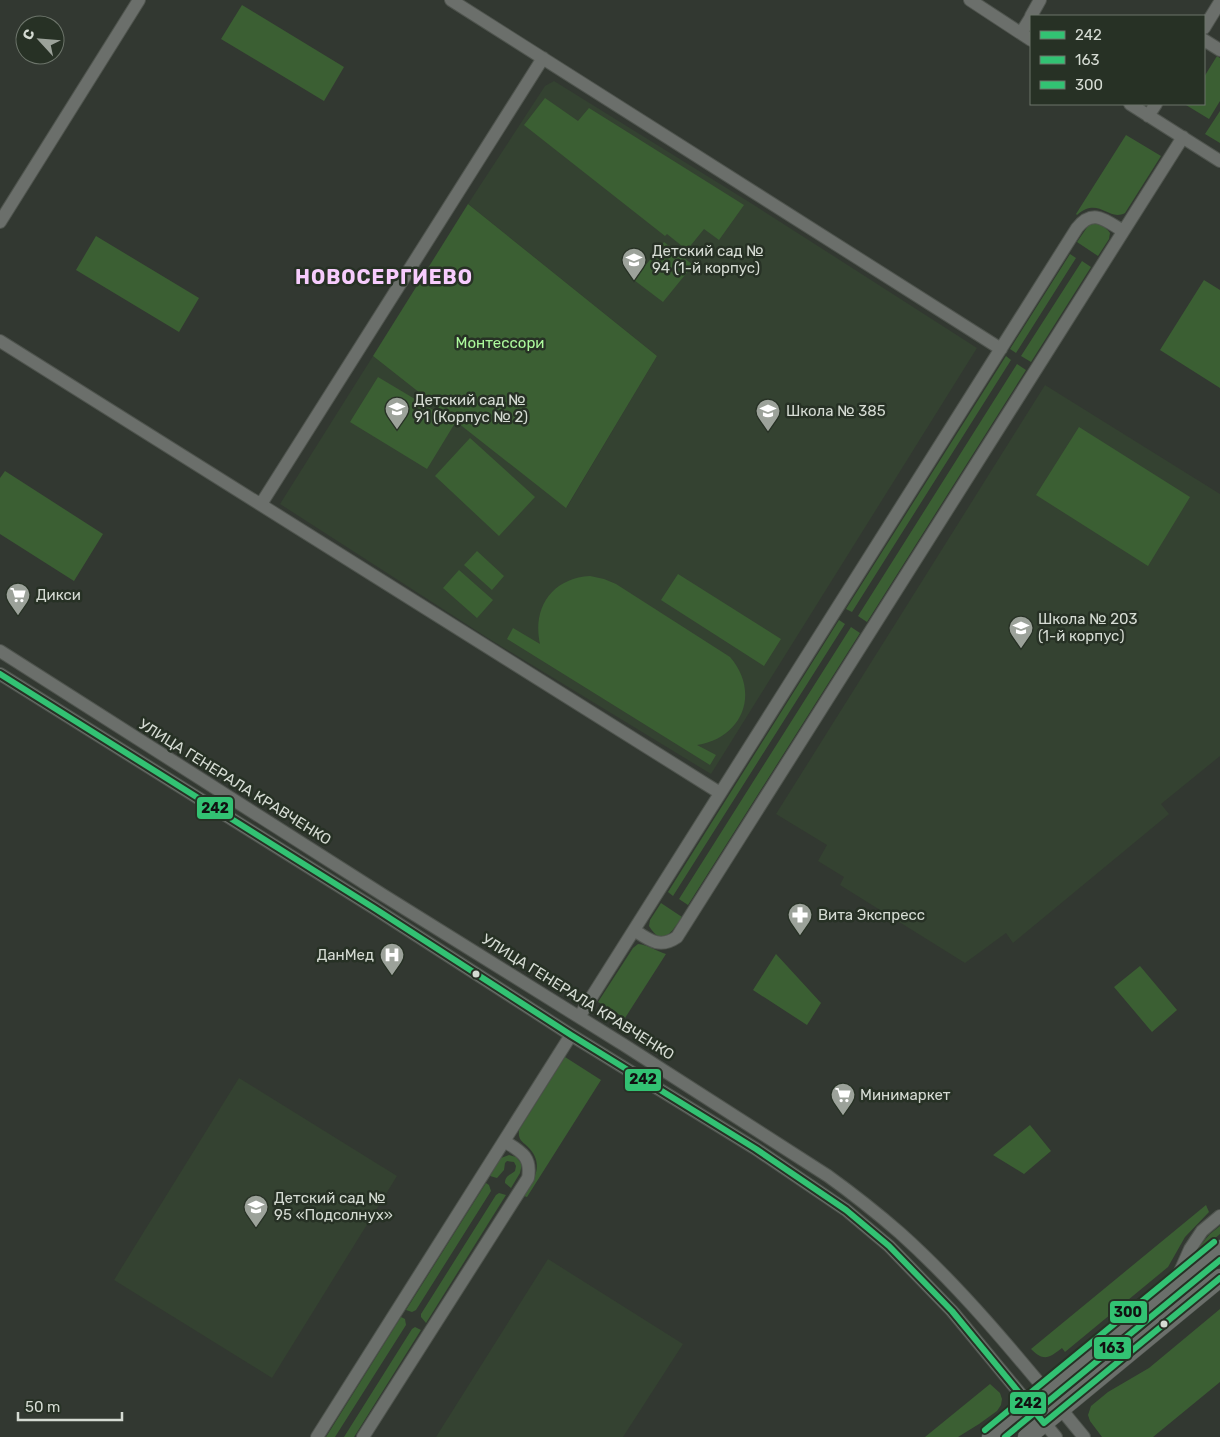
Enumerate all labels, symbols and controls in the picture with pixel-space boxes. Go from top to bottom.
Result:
north arrow [15,15,65,65]
legend [1030,15,1205,105]
text: С [19,26,39,43]
text: 242 [1075,26,1102,44]
text: 163 [1075,51,1099,69]
text: 300 [1075,76,1103,94]
place label: Детский сад № 94 (1-й корпус) [652,242,764,277]
school or university icon: Детский сад № 94 (1-й корпус) [621,247,647,281]
district label: НОВОСЕРГИЕВО [295,265,473,289]
park label: Монтессори [456,334,544,352]
place label: Детский сад № 91 (Корпус № 2) [414,391,528,426]
school or university icon: Детский сад № 91 (Корпус № 2) [384,396,410,430]
school or university icon: Школа № 385 [755,398,781,432]
place label: Школа № 385 [786,402,886,420]
supermarket icon: Дикси [5,582,31,616]
place label: Дикси [36,586,81,604]
place label: Школа № 203 (1-й корпус) [1038,610,1138,645]
school or university icon: Школа № 203 (1-й корпус) [1008,615,1034,649]
street label: УЛИЦА ГЕНЕРАЛА КРАВЧЕНКО [135,715,335,849]
line badge: 242 [196,796,234,820]
text: 242 [201,800,229,817]
pharmacy icon: Вита Экспресс [787,902,813,936]
place label: Вита Экспресс [818,906,925,924]
street label: УЛИЦА ГЕНЕРАЛА КРАВЧЕНКО [478,930,678,1064]
hospital icon: ДанМед [379,942,405,976]
place label: ДанМед [317,946,374,964]
unlabelled marker [471,969,481,979]
line badge: 242 [624,1068,662,1092]
text: 242 [629,1071,657,1088]
supermarket icon: Минимаркет [830,1082,856,1116]
place label: Минимаркет [860,1086,951,1104]
place label: Детский сад № 95 «Подсолнух» [274,1189,393,1224]
school or university icon: Детский сад № 95 «Подсолнух» [243,1194,269,1228]
line badge: 300 [1109,1300,1148,1324]
text: 300 [1114,1304,1142,1321]
unlabelled marker [1159,1319,1169,1329]
line badge: 163 [1093,1336,1132,1360]
text: 163 [1099,1340,1125,1357]
scale bar [18,1390,121,1422]
line badge: 242 [1009,1391,1047,1415]
text: 242 [1014,1395,1042,1412]
text: 50 m [25,1398,60,1416]

